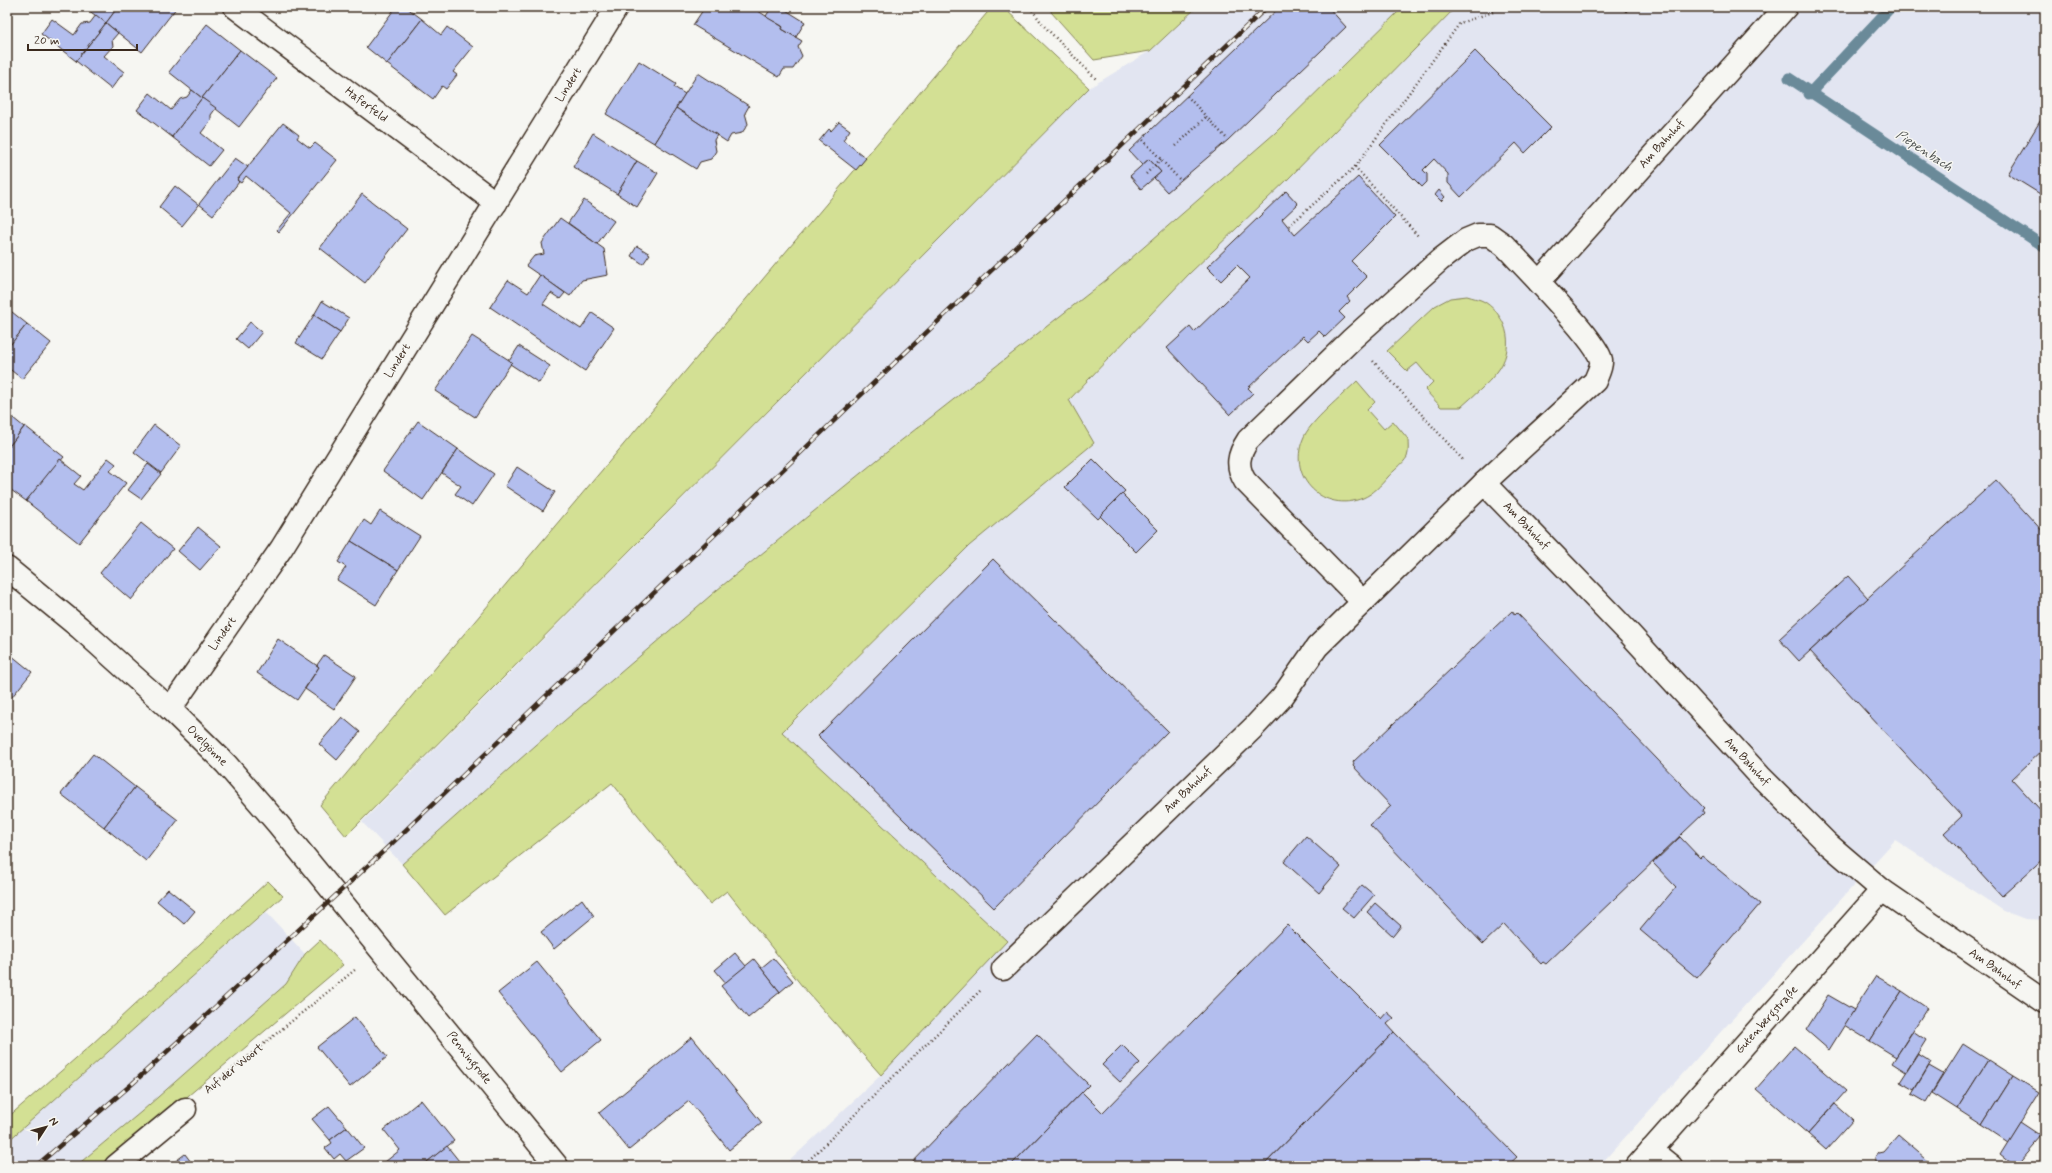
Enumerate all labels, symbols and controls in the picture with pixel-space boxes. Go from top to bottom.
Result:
scale bar [28,26,137,52]
text: 20 m [34,33,60,49]
street label: Lindert [552,64,586,105]
street label: Haferfeld [341,84,391,126]
street label: Am Bahnhof [1636,116,1688,172]
water label: Piepenbach [1893,126,1956,176]
street label: Lindert [381,340,415,381]
street label: Am Bahnhof [1499,499,1553,553]
street label: Lindert [206,613,241,654]
street label: Ovelgönne [183,722,231,770]
street label: Am Bahnhof [1720,734,1774,790]
street label: Am Bahnhof [1161,763,1215,817]
street label: Am Bahnhof [1965,945,2025,993]
street label: Gutenbergstraße [1732,982,1803,1058]
street label: Penningrode [442,1028,495,1088]
street label: Auf der Woort [201,1040,267,1098]
north arrow [26,1107,66,1147]
text: N [45,1115,61,1129]

